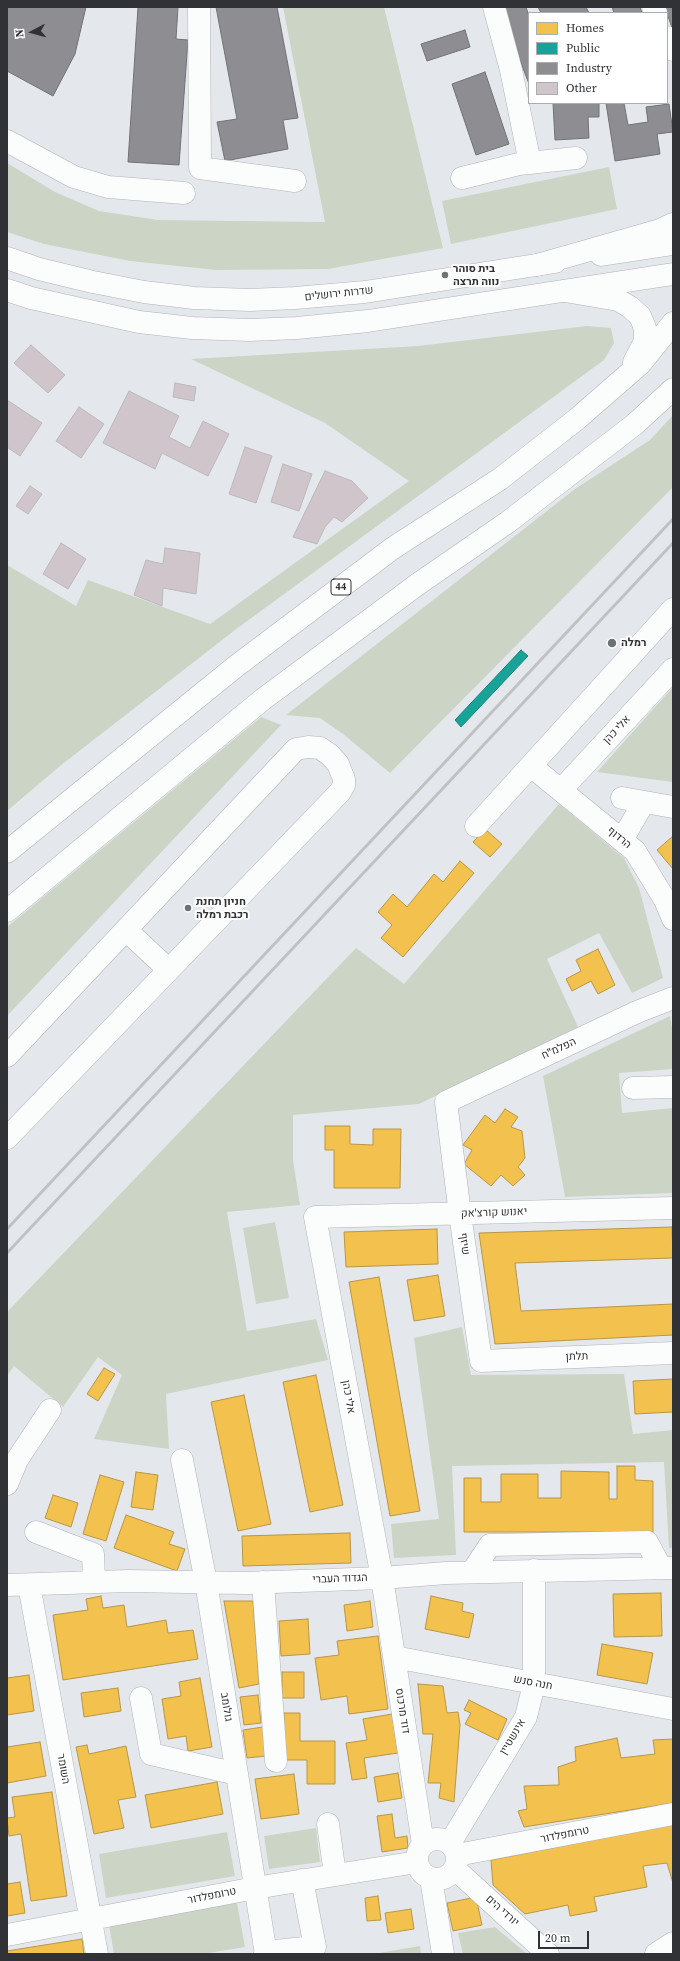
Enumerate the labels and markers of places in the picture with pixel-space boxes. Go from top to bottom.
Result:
place label: בית סוהר נווה תרצה [453,262,499,288]
marker: בית סוהר נווה תרצה [440,270,450,280]
place label: רמלה [621,636,647,650]
marker: רמלה [606,637,618,649]
place label: חניון תחנת רכבת רמלה [196,895,248,921]
marker: חניון תחנת רכבת רמלה [183,903,193,913]

